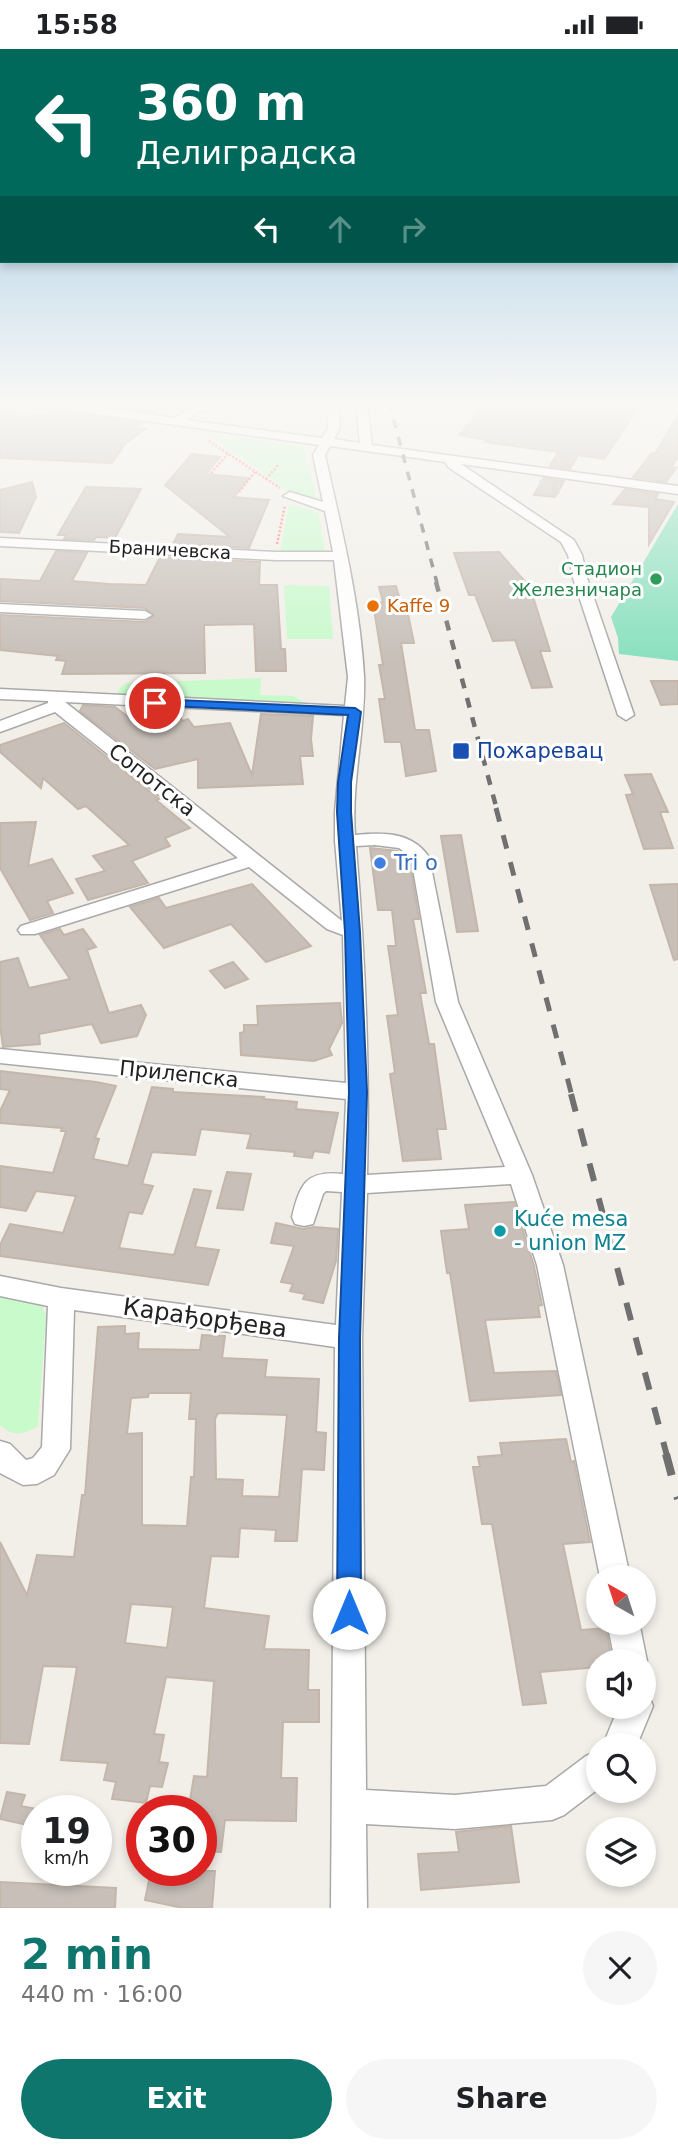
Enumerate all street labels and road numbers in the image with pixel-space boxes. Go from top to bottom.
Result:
street label: Браничевска [108,536,232,563]
street label: Сопотска [104,739,200,821]
street label: Прилепска [118,1056,240,1092]
street label: Карађорђева [121,1293,289,1343]

